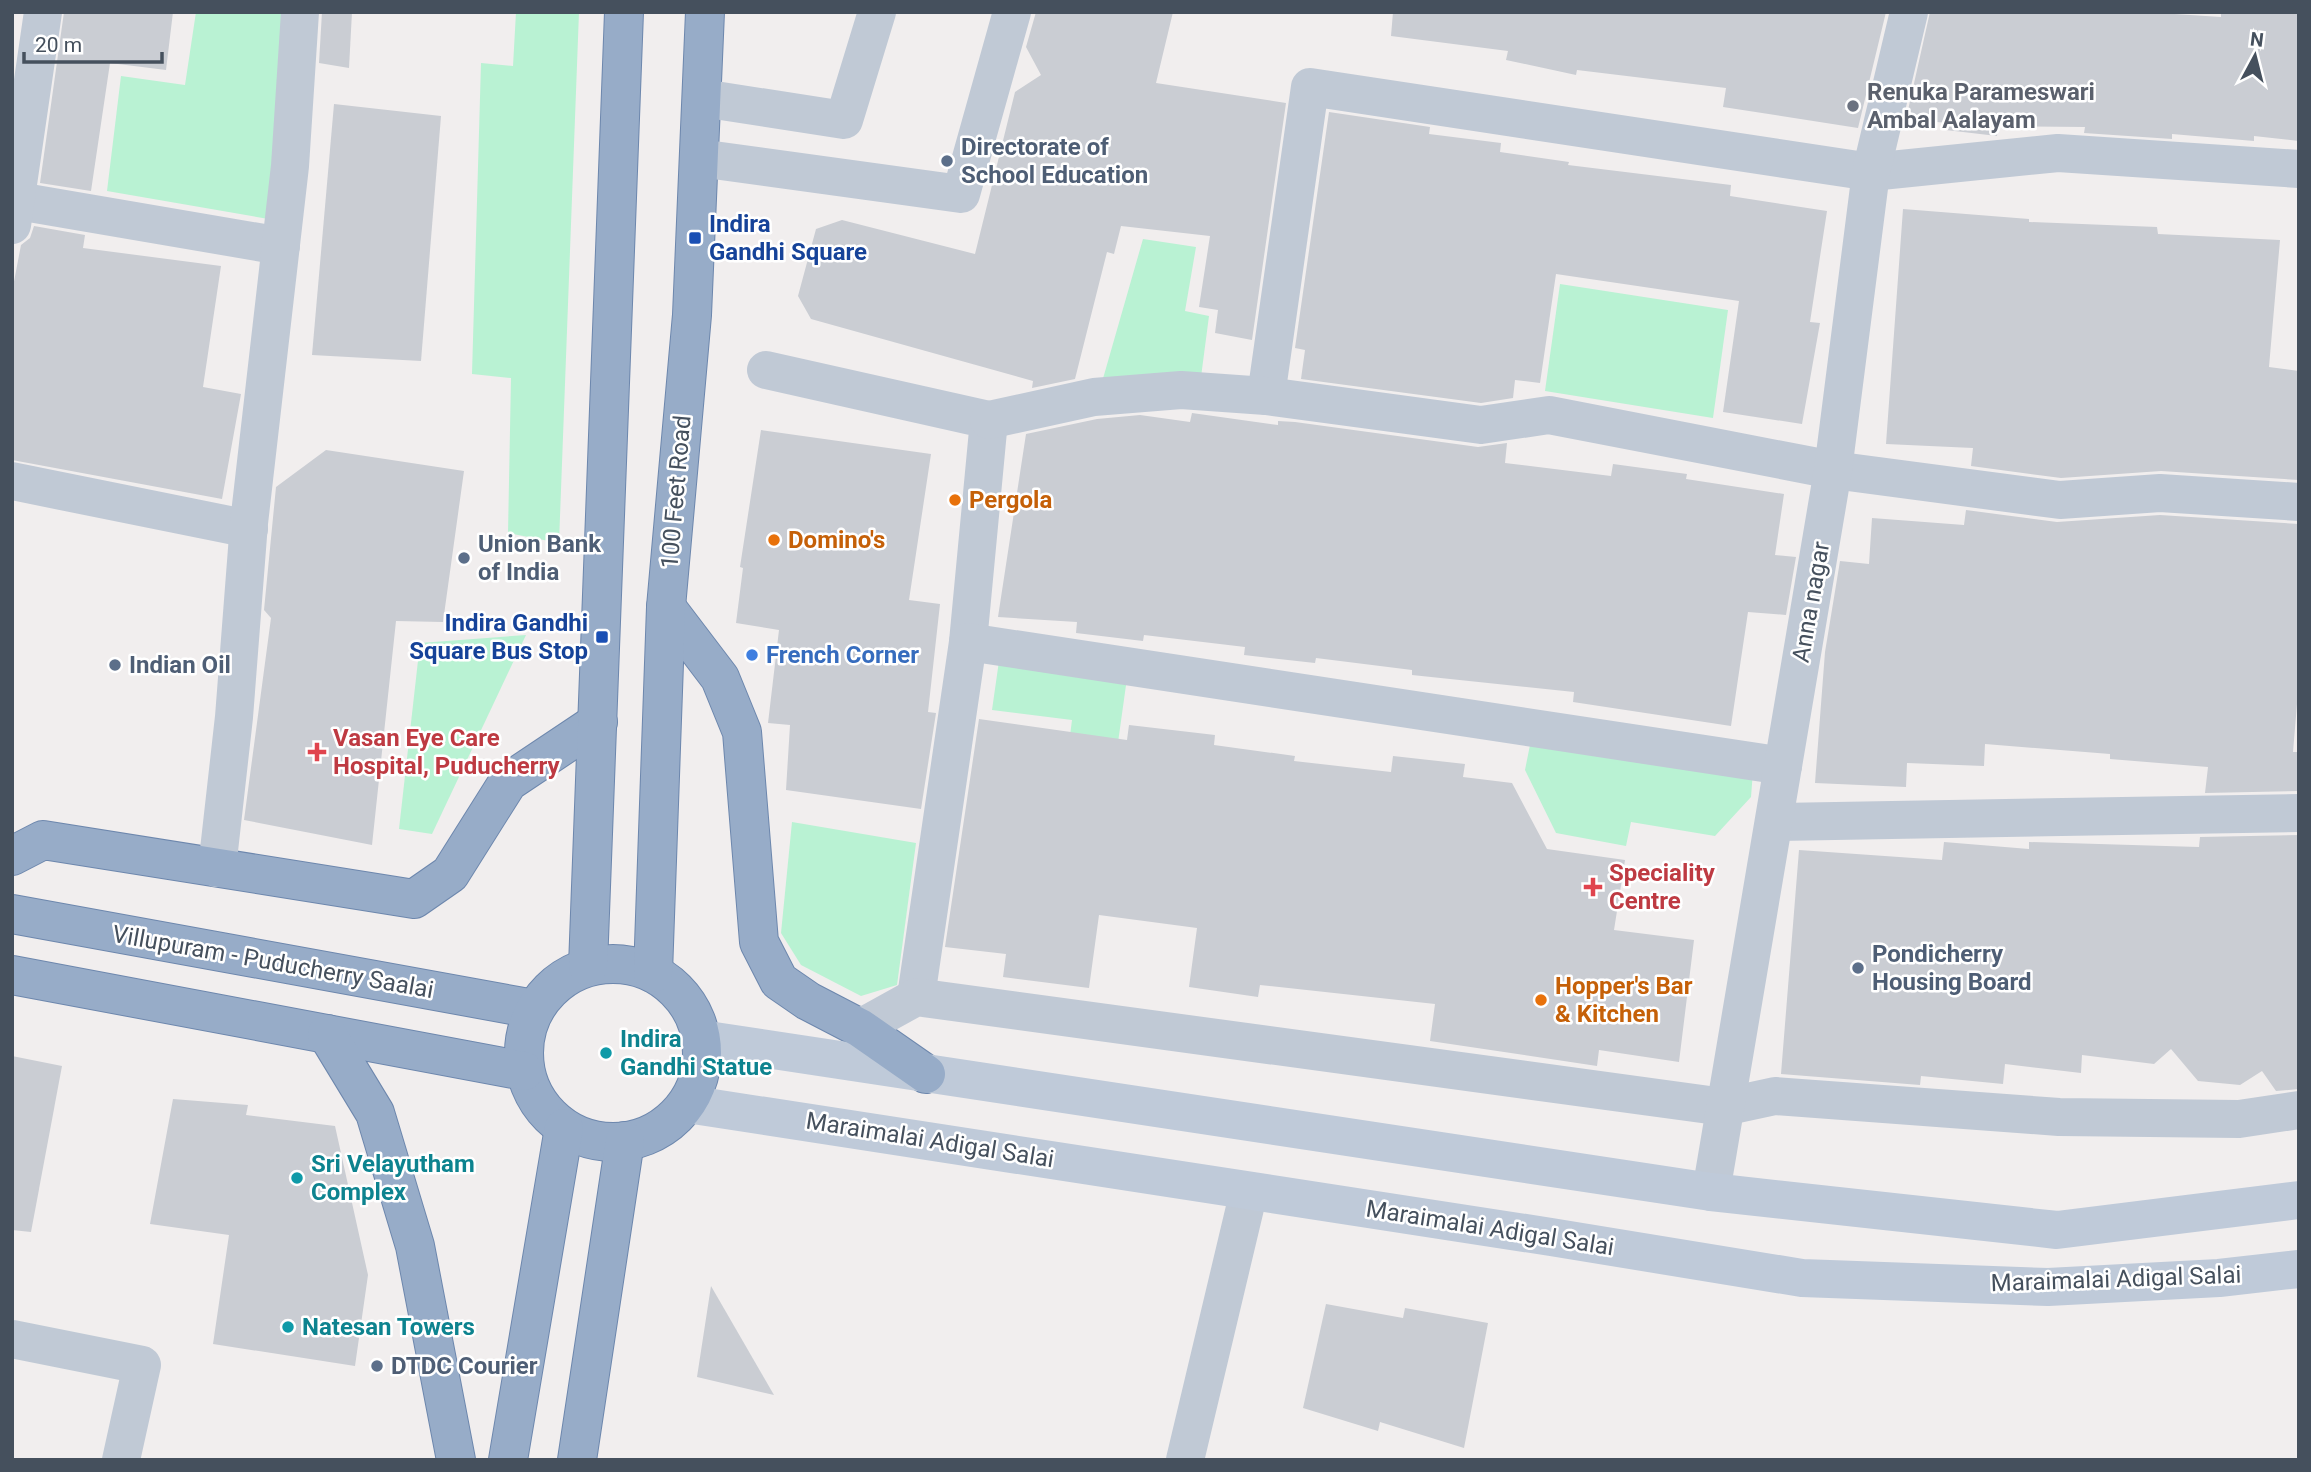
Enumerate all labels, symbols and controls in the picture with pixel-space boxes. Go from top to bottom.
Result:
scale bar [24,21,163,65]
north arrow [2220,21,2290,91]
text: N [2249,27,2265,52]
text: 20 m [35,33,82,57]
place label: Renuka Parameswari Ambal Aalayam [1867,78,2095,134]
marker: Renuka Parameswari Ambal Aalayam [1845,98,1861,114]
place label: Directorate of School Education [961,133,1148,189]
marker: Directorate of School Education [939,153,955,169]
place label: Indira Gandhi Square [709,210,867,266]
marker: Indira Gandhi Square [687,230,703,246]
street label: 100 Feet Road [655,414,697,570]
place label: Pergola [969,486,1052,514]
marker: Pergola [947,492,963,508]
place label: Domino's [788,526,885,554]
place label: Union Bank of India [478,530,602,586]
marker: Domino's [766,532,782,548]
street label: Anna nagar [1787,539,1835,665]
marker: Union Bank of India [456,550,472,566]
place label: Indira Gandhi Square Bus Stop [409,609,588,665]
marker: Indira Gandhi Square Bus Stop [594,629,610,645]
place label: French Corner [766,641,919,669]
marker: French Corner [744,647,760,663]
place label: Indian Oil [129,651,231,679]
marker: Indian Oil [107,657,123,673]
place label: Vasan Eye Care Hospital, Puducherry [333,724,560,780]
marker: Vasan Eye Care Hospital, Puducherry [307,742,327,762]
place label: Speciality Centre [1609,859,1716,915]
marker: Speciality Centre [1583,877,1603,897]
street label: Villupuram - Puducherry Saalai [110,920,436,1004]
place label: Pondicherry Housing Board [1872,940,2032,996]
marker: Pondicherry Housing Board [1850,960,1866,976]
place label: Hopper's Bar & Kitchen [1555,972,1693,1028]
marker: Hopper's Bar & Kitchen [1533,992,1549,1008]
place label: Indira Gandhi Statue [620,1025,772,1081]
marker: Indira Gandhi Statue [598,1045,614,1061]
street label: Maraimalai Adigal Salai [804,1107,1056,1173]
place label: Sri Velayutham Complex [311,1150,475,1206]
marker: Sri Velayutham Complex [289,1170,305,1186]
street label: Maraimalai Adigal Salai [1364,1195,1616,1261]
street label: Maraimalai Adigal Salai [1990,1261,2242,1297]
place label: Natesan Towers [302,1313,475,1341]
marker: Natesan Towers [280,1319,296,1335]
place label: DTDC Courier [391,1352,538,1380]
marker: DTDC Courier [369,1358,385,1374]

